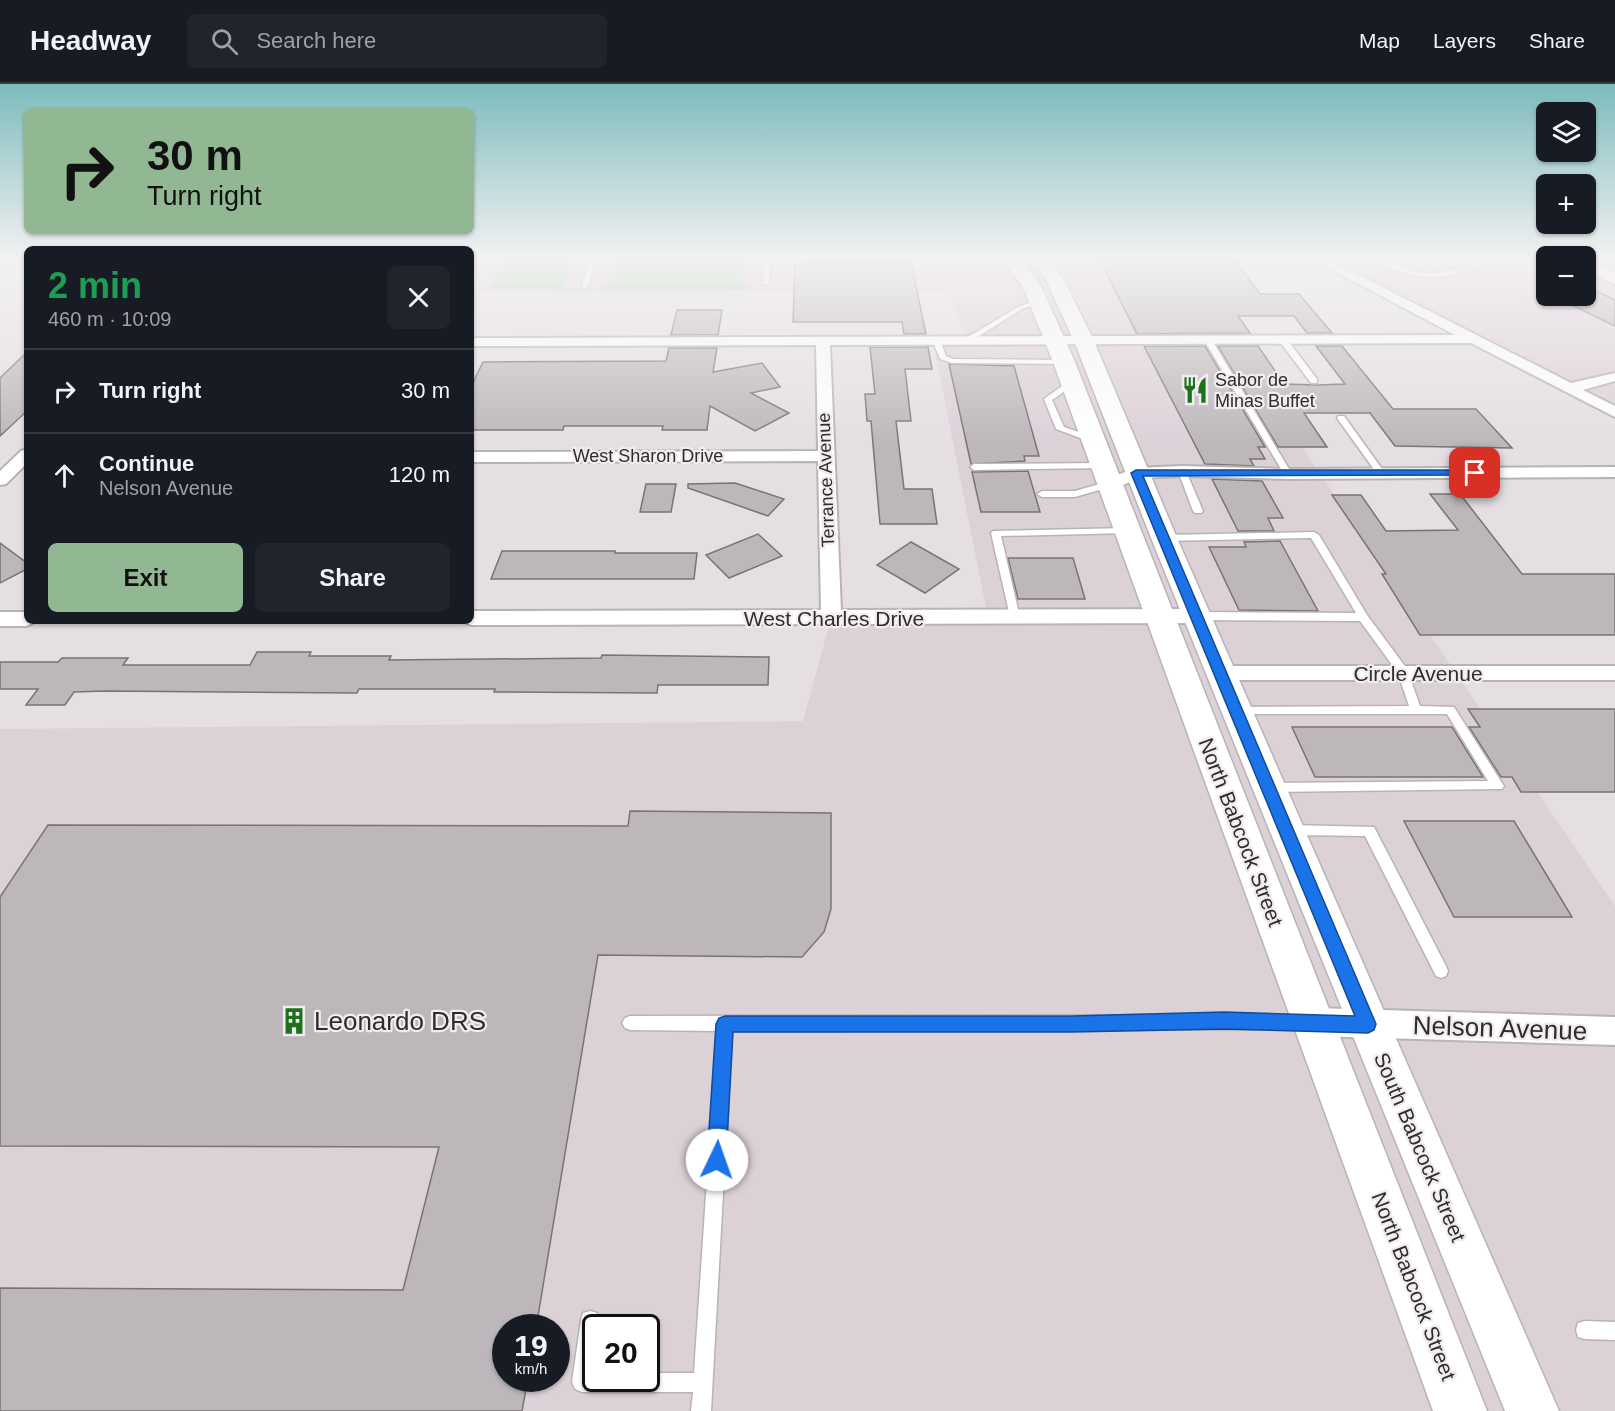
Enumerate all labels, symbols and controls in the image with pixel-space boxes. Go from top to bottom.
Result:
search box [187,14,607,68]
text: Headway [30,25,151,56]
icon: search [208,25,241,58]
text: Search here [256,28,376,53]
text: Map [1359,29,1400,52]
text: Layers [1433,29,1496,52]
text: Share [1529,29,1585,52]
map controls [1536,102,1596,306]
button: layers [1536,102,1596,162]
icon: right [48,132,126,210]
text: 30 m [147,132,243,179]
button: + [1536,174,1596,234]
text: Turn right [147,181,262,211]
button: − [1536,246,1596,306]
text: 2 min [48,265,142,306]
button: close [387,266,450,329]
text: 460 m · 10:09 [48,308,171,330]
place label: Sabor de Minas Buffet [1215,370,1315,411]
icon: right [48,375,81,408]
restaurant icon: Sabor de Minas Buffet [1180,375,1210,405]
text: Turn right [99,378,201,403]
text: 30 m [401,378,450,403]
street label: Terrance Avenue [814,412,838,548]
street label: West Sharon Drive [573,446,723,466]
pin [1449,447,1500,498]
text: Continue [99,451,194,476]
icon: arrive [1458,456,1491,489]
icon: ahead [48,459,81,492]
text: 120 m [389,462,450,487]
text: Nelson Avenue [99,477,233,499]
button: Exit [48,543,243,612]
button: Share [255,543,450,612]
street label: West Charles Drive [744,607,924,630]
street label: Circle Avenue [1353,662,1483,685]
street label: North Babcock Street [1194,735,1288,929]
building icon: Leonardo DRS [279,1006,309,1036]
place label: Leonardo DRS [314,1006,486,1036]
street label: Nelson Avenue [1412,1010,1588,1046]
street label: South Babcock Street [1370,1049,1470,1245]
position arrow [685,1128,749,1192]
street label: North Babcock Street [1367,1189,1461,1383]
speed limit sign: 20 [582,1314,660,1392]
text: 19 [514,1329,548,1362]
text: km/h [515,1360,547,1377]

